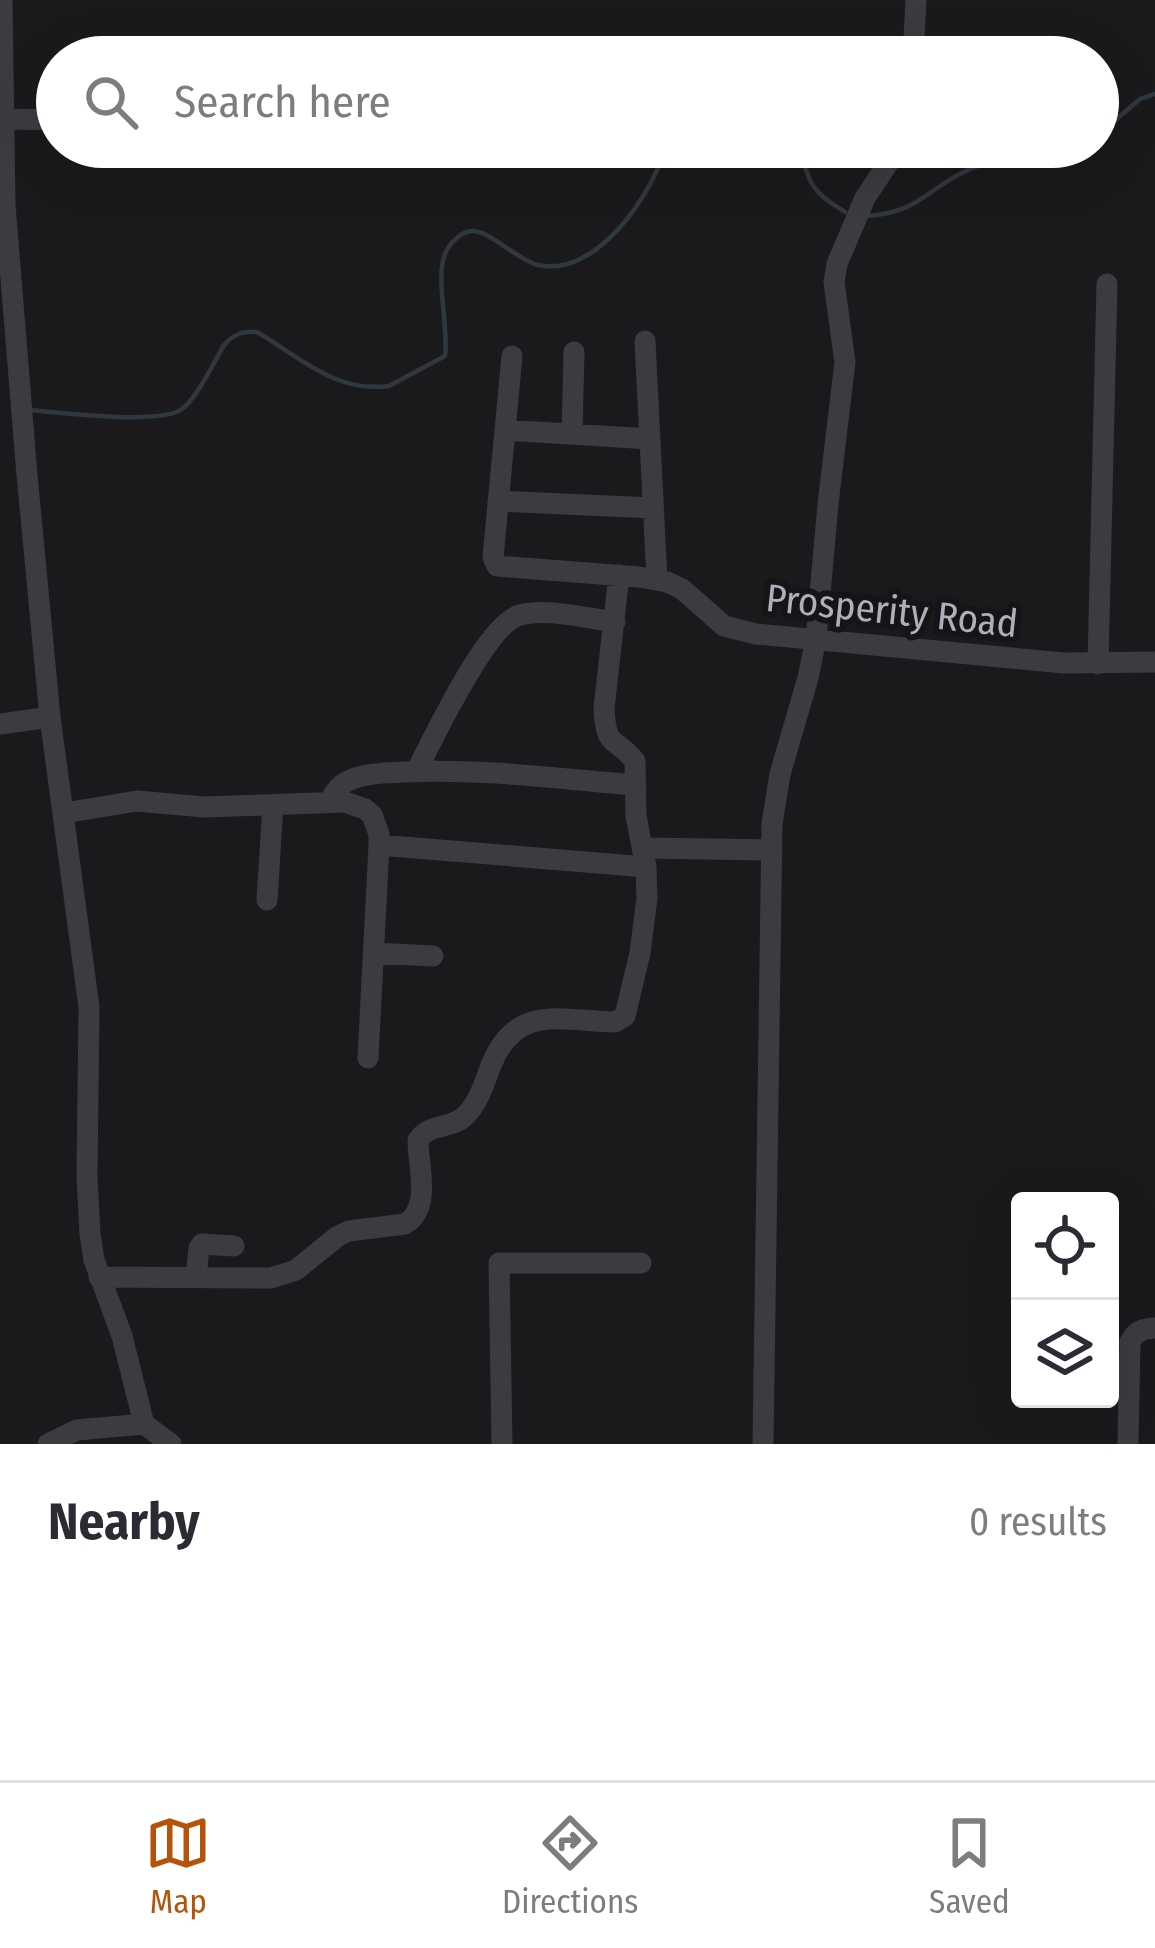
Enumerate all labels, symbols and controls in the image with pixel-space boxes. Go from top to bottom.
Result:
search box [36,36,1119,168]
icon: search [78,69,144,135]
text: Search here [174,75,391,129]
street label: Prosperity Road [764,575,1020,647]
map controls [1011,1192,1119,1408]
button: locate [1011,1192,1119,1300]
button: layers [1011,1300,1119,1408]
text: Nearby [48,1491,200,1553]
text: 0 results [969,1499,1107,1545]
tab: Map [145,1810,211,1922]
tab: Directions [502,1810,638,1922]
tab: Saved [929,1810,1010,1922]

